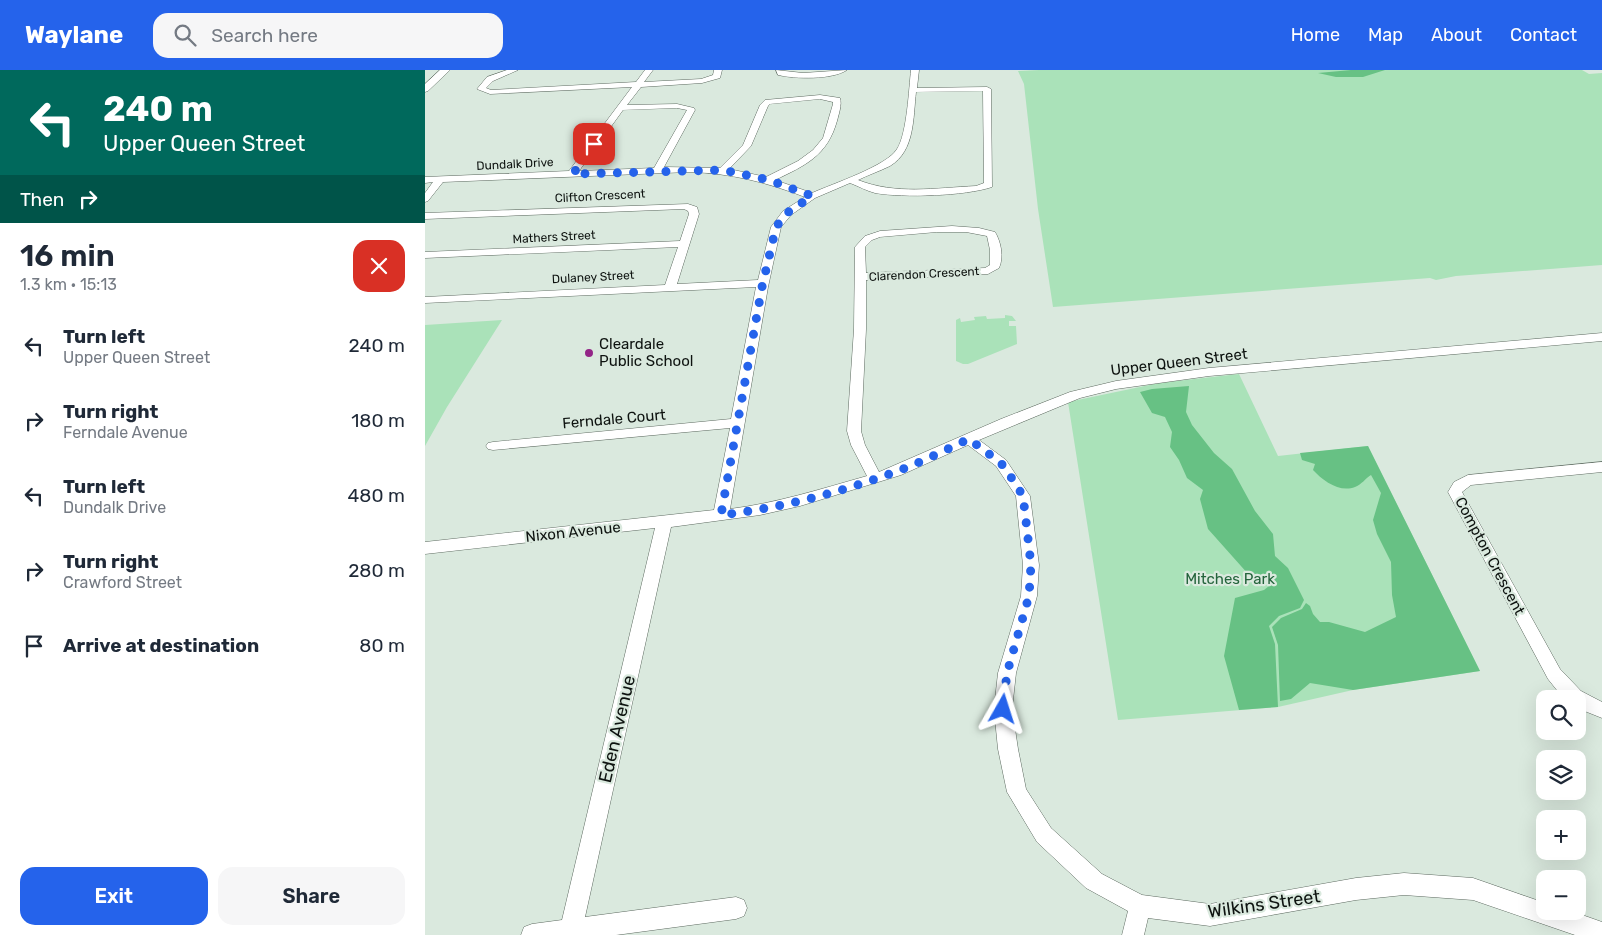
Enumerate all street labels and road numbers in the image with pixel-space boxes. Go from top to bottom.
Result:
street label: Dundalk Drive [476,155,554,173]
street label: Clifton Crescent [554,187,646,205]
street label: Mathers Street [512,228,596,246]
street label: Clarendon Crescent [868,264,980,284]
street label: Dulaney Street [551,268,635,286]
street label: Upper Queen Street [1109,345,1249,379]
street label: Ferndale Court [561,405,667,432]
street label: Compton Crescent [1451,494,1529,618]
street label: Nixon Avenue [525,518,621,546]
street label: Eden Avenue [594,673,640,785]
street label: Wilkins Street [1206,885,1322,923]

